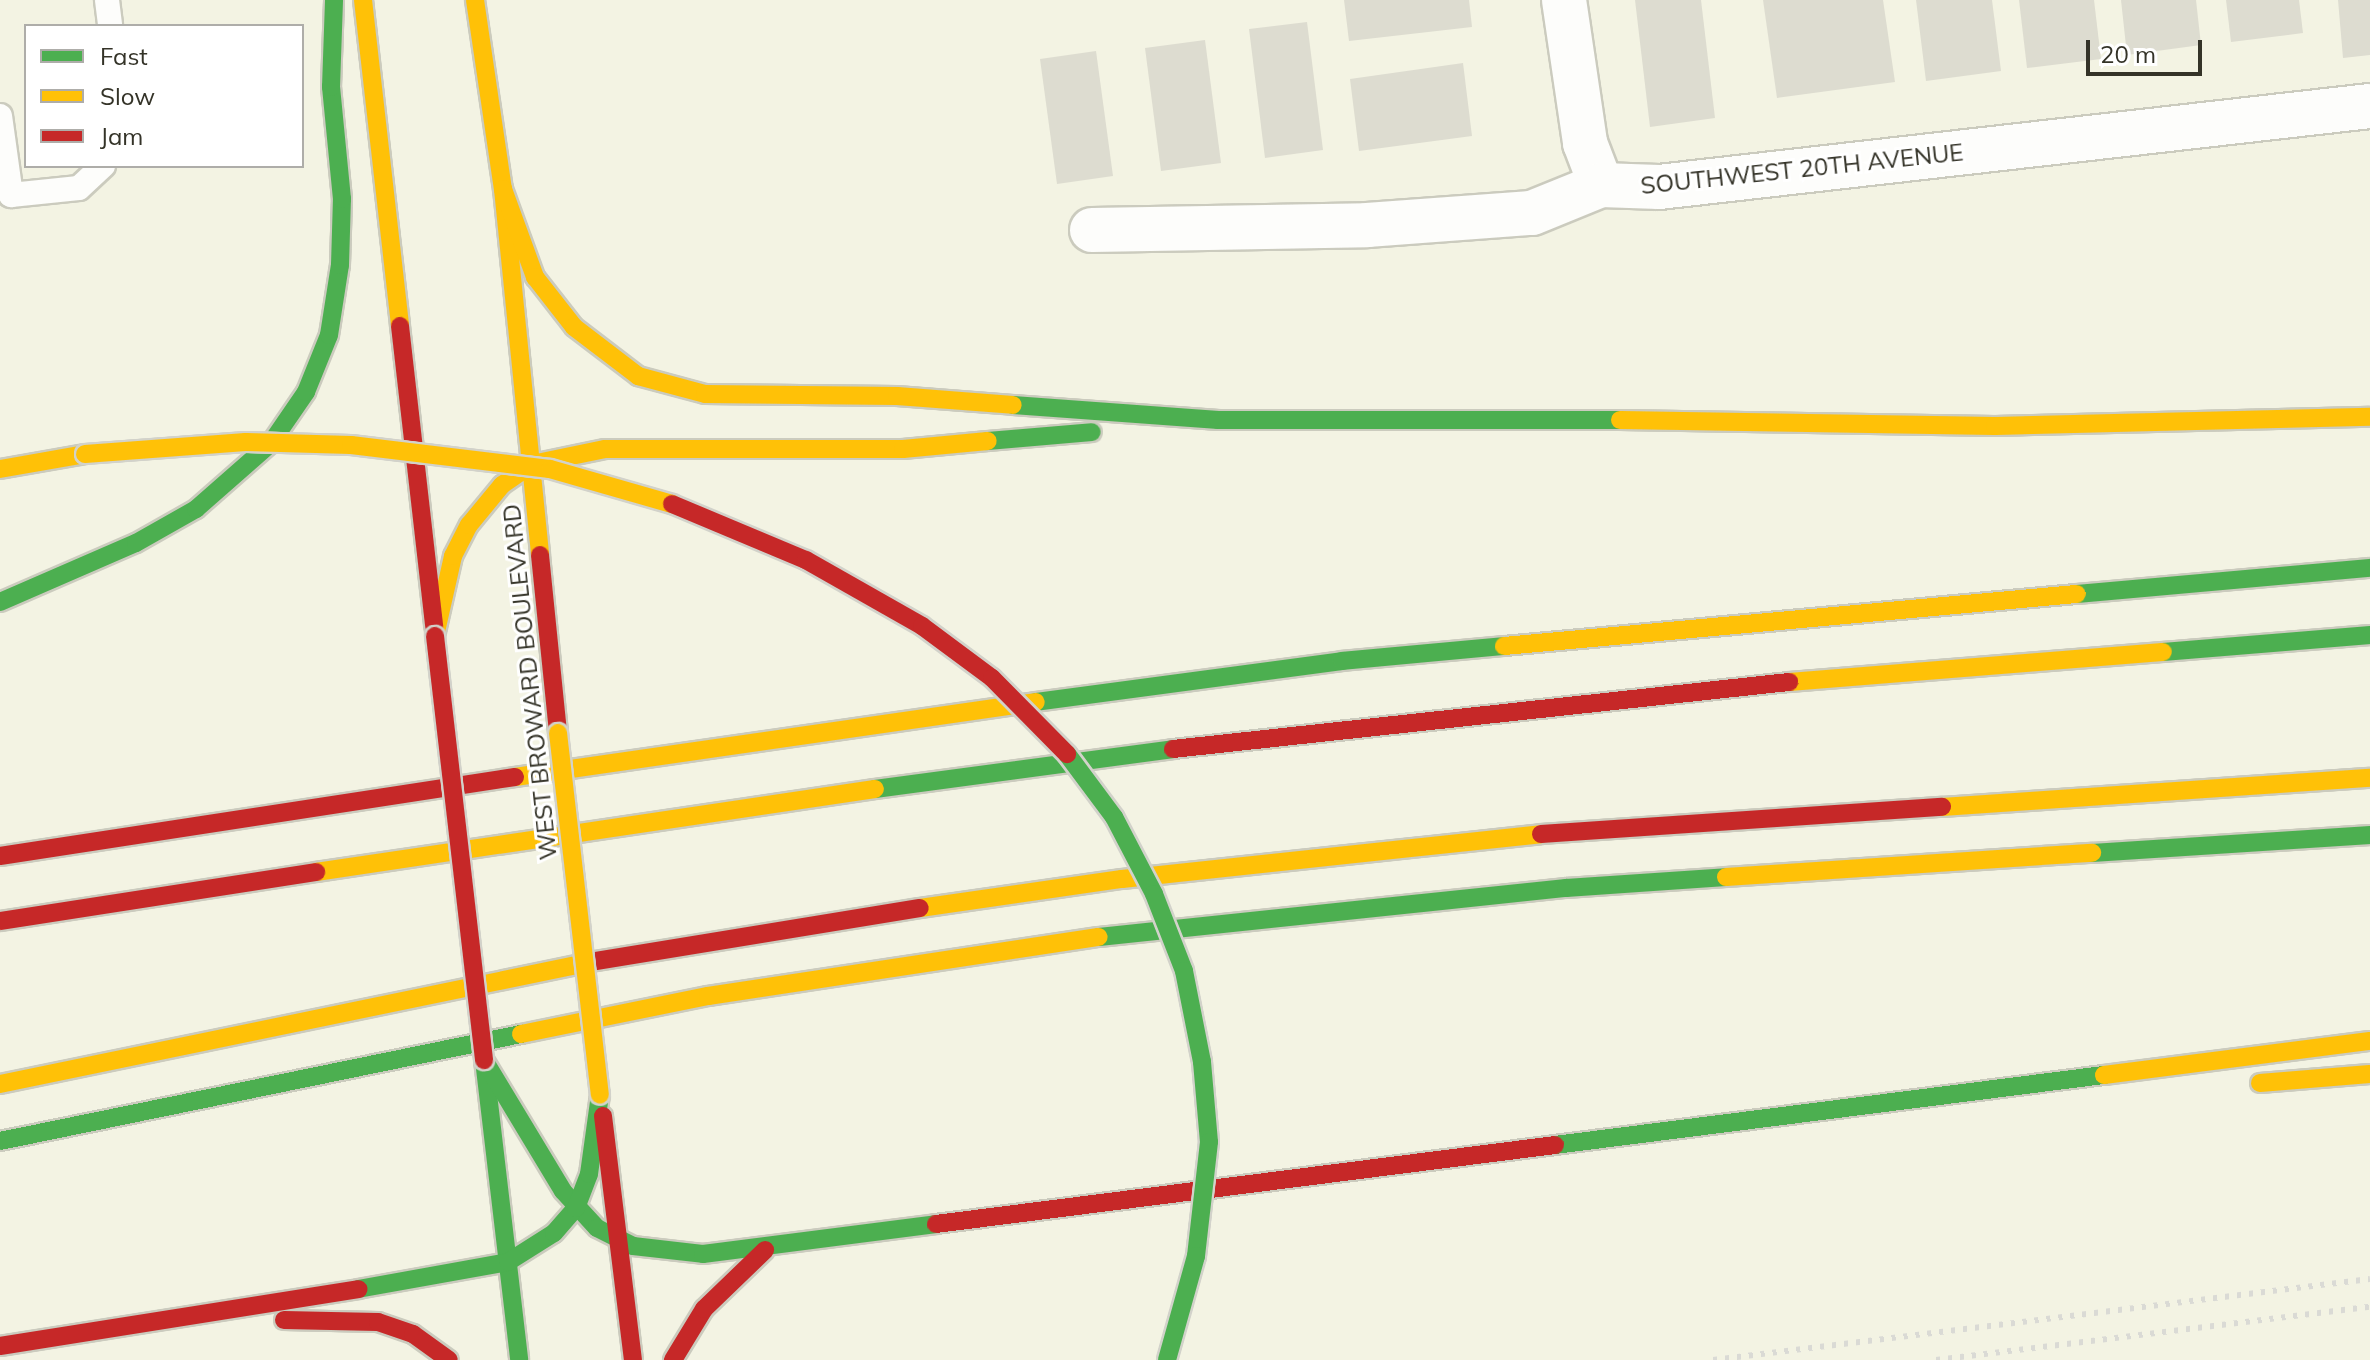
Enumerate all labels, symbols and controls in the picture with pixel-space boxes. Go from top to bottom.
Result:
legend [24,24,304,168]
scale bar [2090,24,2206,74]
text: 20 m [2100,39,2156,69]
text: Fast [100,41,148,71]
text: Slow [100,81,155,111]
text: Jam [100,121,143,151]
street label: SOUTHWEST 20TH AVENUE [1639,138,1965,200]
street label: WEST BROWARD BOULEVARD [497,503,563,861]

